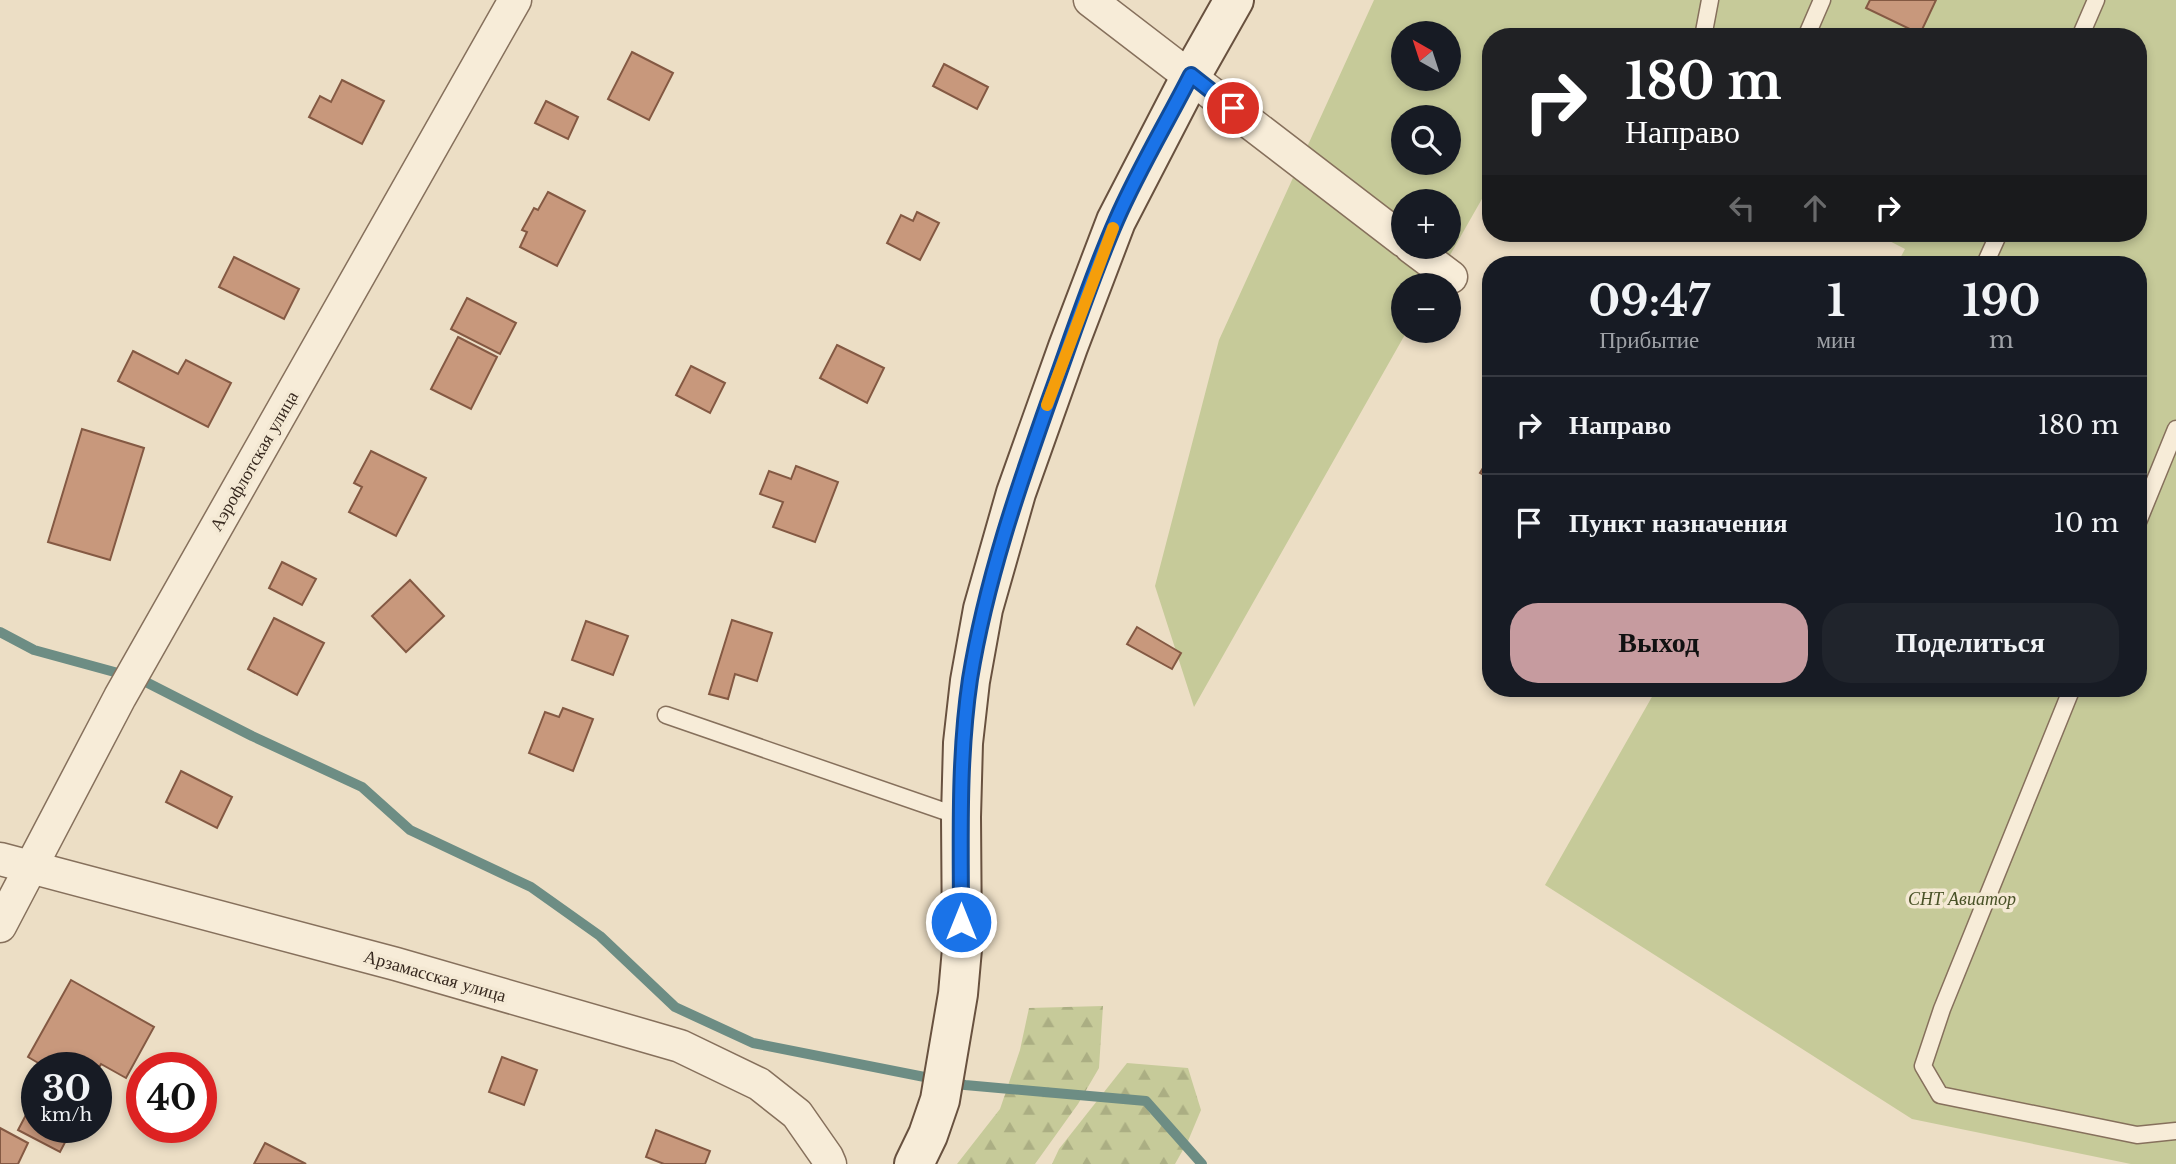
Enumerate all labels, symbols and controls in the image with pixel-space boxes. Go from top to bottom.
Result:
north arrow [1391,21,1461,91]
map controls [1391,21,1461,343]
text: 180 m [1625,51,1782,112]
icon: right [1510,56,1601,147]
pin [1203,78,1263,138]
icon: arrive [1214,89,1252,127]
button: search [1391,105,1461,175]
text: Направо [1625,112,1740,152]
button: + [1391,189,1461,259]
icon: left [1723,189,1761,227]
icon: ahead [1796,189,1834,227]
icon: right [1869,189,1907,227]
button: − [1391,273,1461,343]
text: 09:47 [1588,275,1710,327]
text: 1 [1827,275,1845,327]
text: 190 [1962,275,2040,327]
text: Прибытие [1599,326,1699,354]
text: мин [1816,326,1856,354]
text: m [1989,326,2014,354]
street label: Аэрофлотская улица [205,387,303,535]
icon: right [1510,406,1548,444]
text: Направо [1569,409,1671,441]
text: 180 m [2038,409,2119,441]
icon: arrive [1510,504,1548,542]
text: Пункт назначения [1569,507,1787,539]
text: 10 m [2053,507,2119,539]
button: Выход [1510,603,1808,683]
button: Поделиться [1822,603,2119,683]
position arrow [924,885,998,959]
park label: СНТ Авиатор [1908,888,2016,910]
street label: Арзамасская улица [361,945,509,1007]
speed limit sign: 40 [126,1052,217,1143]
text: 30 [42,1067,91,1110]
text: km/h [41,1104,92,1126]

